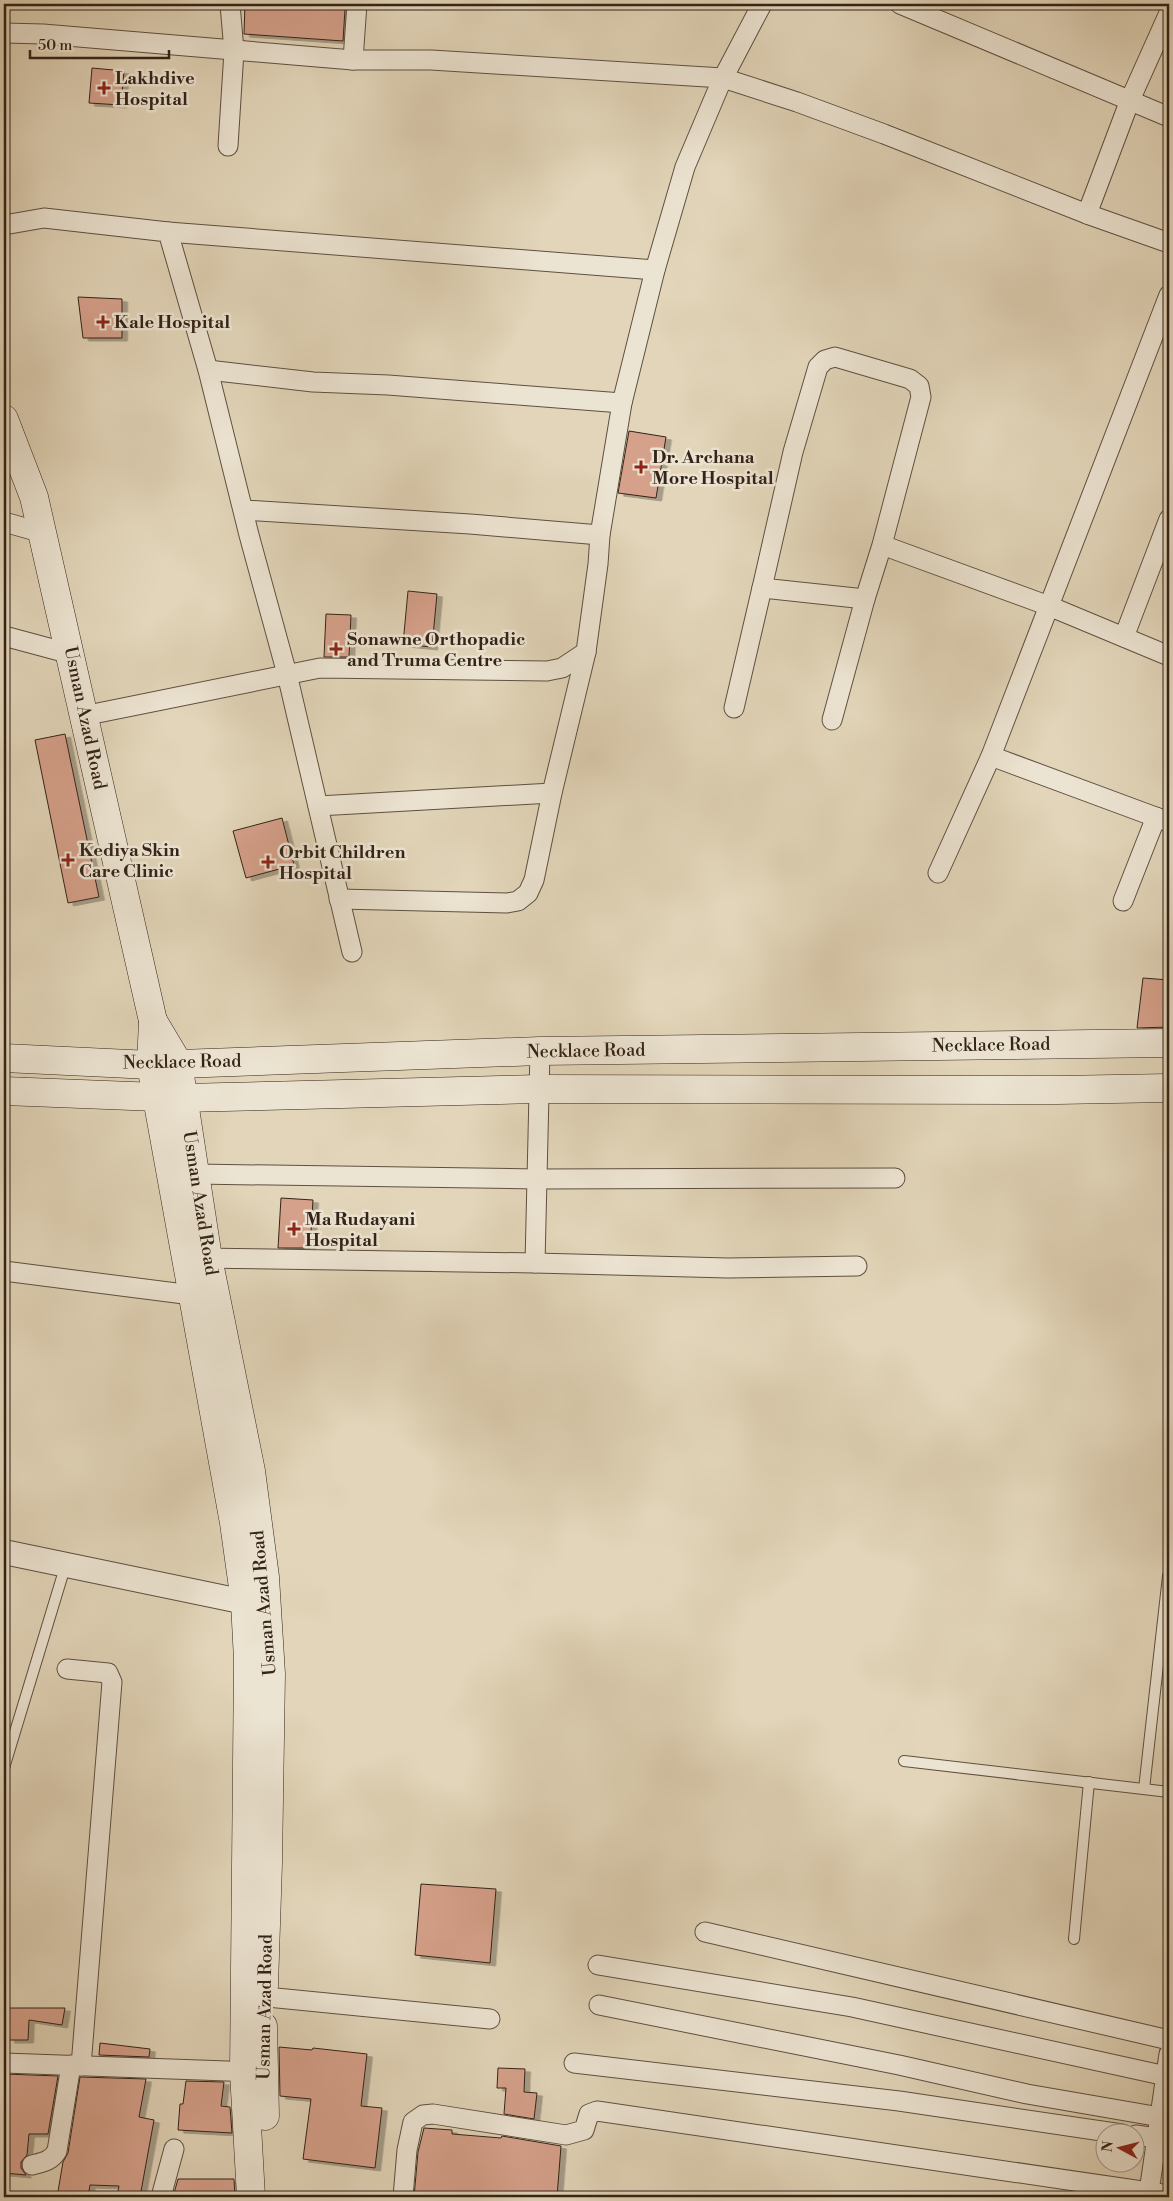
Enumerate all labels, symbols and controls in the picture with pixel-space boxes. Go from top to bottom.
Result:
scale bar [30,28,169,60]
text: 50 m [38,36,72,55]
place label: Lakhdive Hospital [115,67,195,111]
marker: Lakhdive Hospital [97,81,111,95]
place label: Kale Hospital [114,311,230,334]
marker: Kale Hospital [96,315,110,329]
place label: Dr. Archana More Hospital [652,446,774,490]
marker: Dr. Archana More Hospital [634,460,648,474]
place label: Sonawne Orthopadic and Truma Centre [347,628,525,672]
marker: Sonawne Orthopadic and Truma Centre [329,642,343,656]
street label: Usman Azad Road [59,644,112,793]
place label: Kediya Skin Care Clinic [79,839,180,883]
place label: Orbit Children Hospital [279,841,406,885]
marker: Kediya Skin Care Clinic [61,853,75,867]
marker: Orbit Children Hospital [261,855,275,869]
street label: Necklace Road [931,1032,1051,1058]
street label: Necklace Road [526,1038,646,1064]
street label: Necklace Road [122,1049,242,1075]
street label: Usman Azad Road [177,1129,223,1278]
place label: Ma Rudayani Hospital [305,1208,415,1252]
marker: Ma Rudayani Hospital [287,1222,301,1236]
street label: Usman Azad Road [246,1528,282,1677]
street label: Usman Azad Road [252,1933,278,2080]
north arrow [1096,2124,1146,2174]
text: N [1098,2140,1118,2153]

